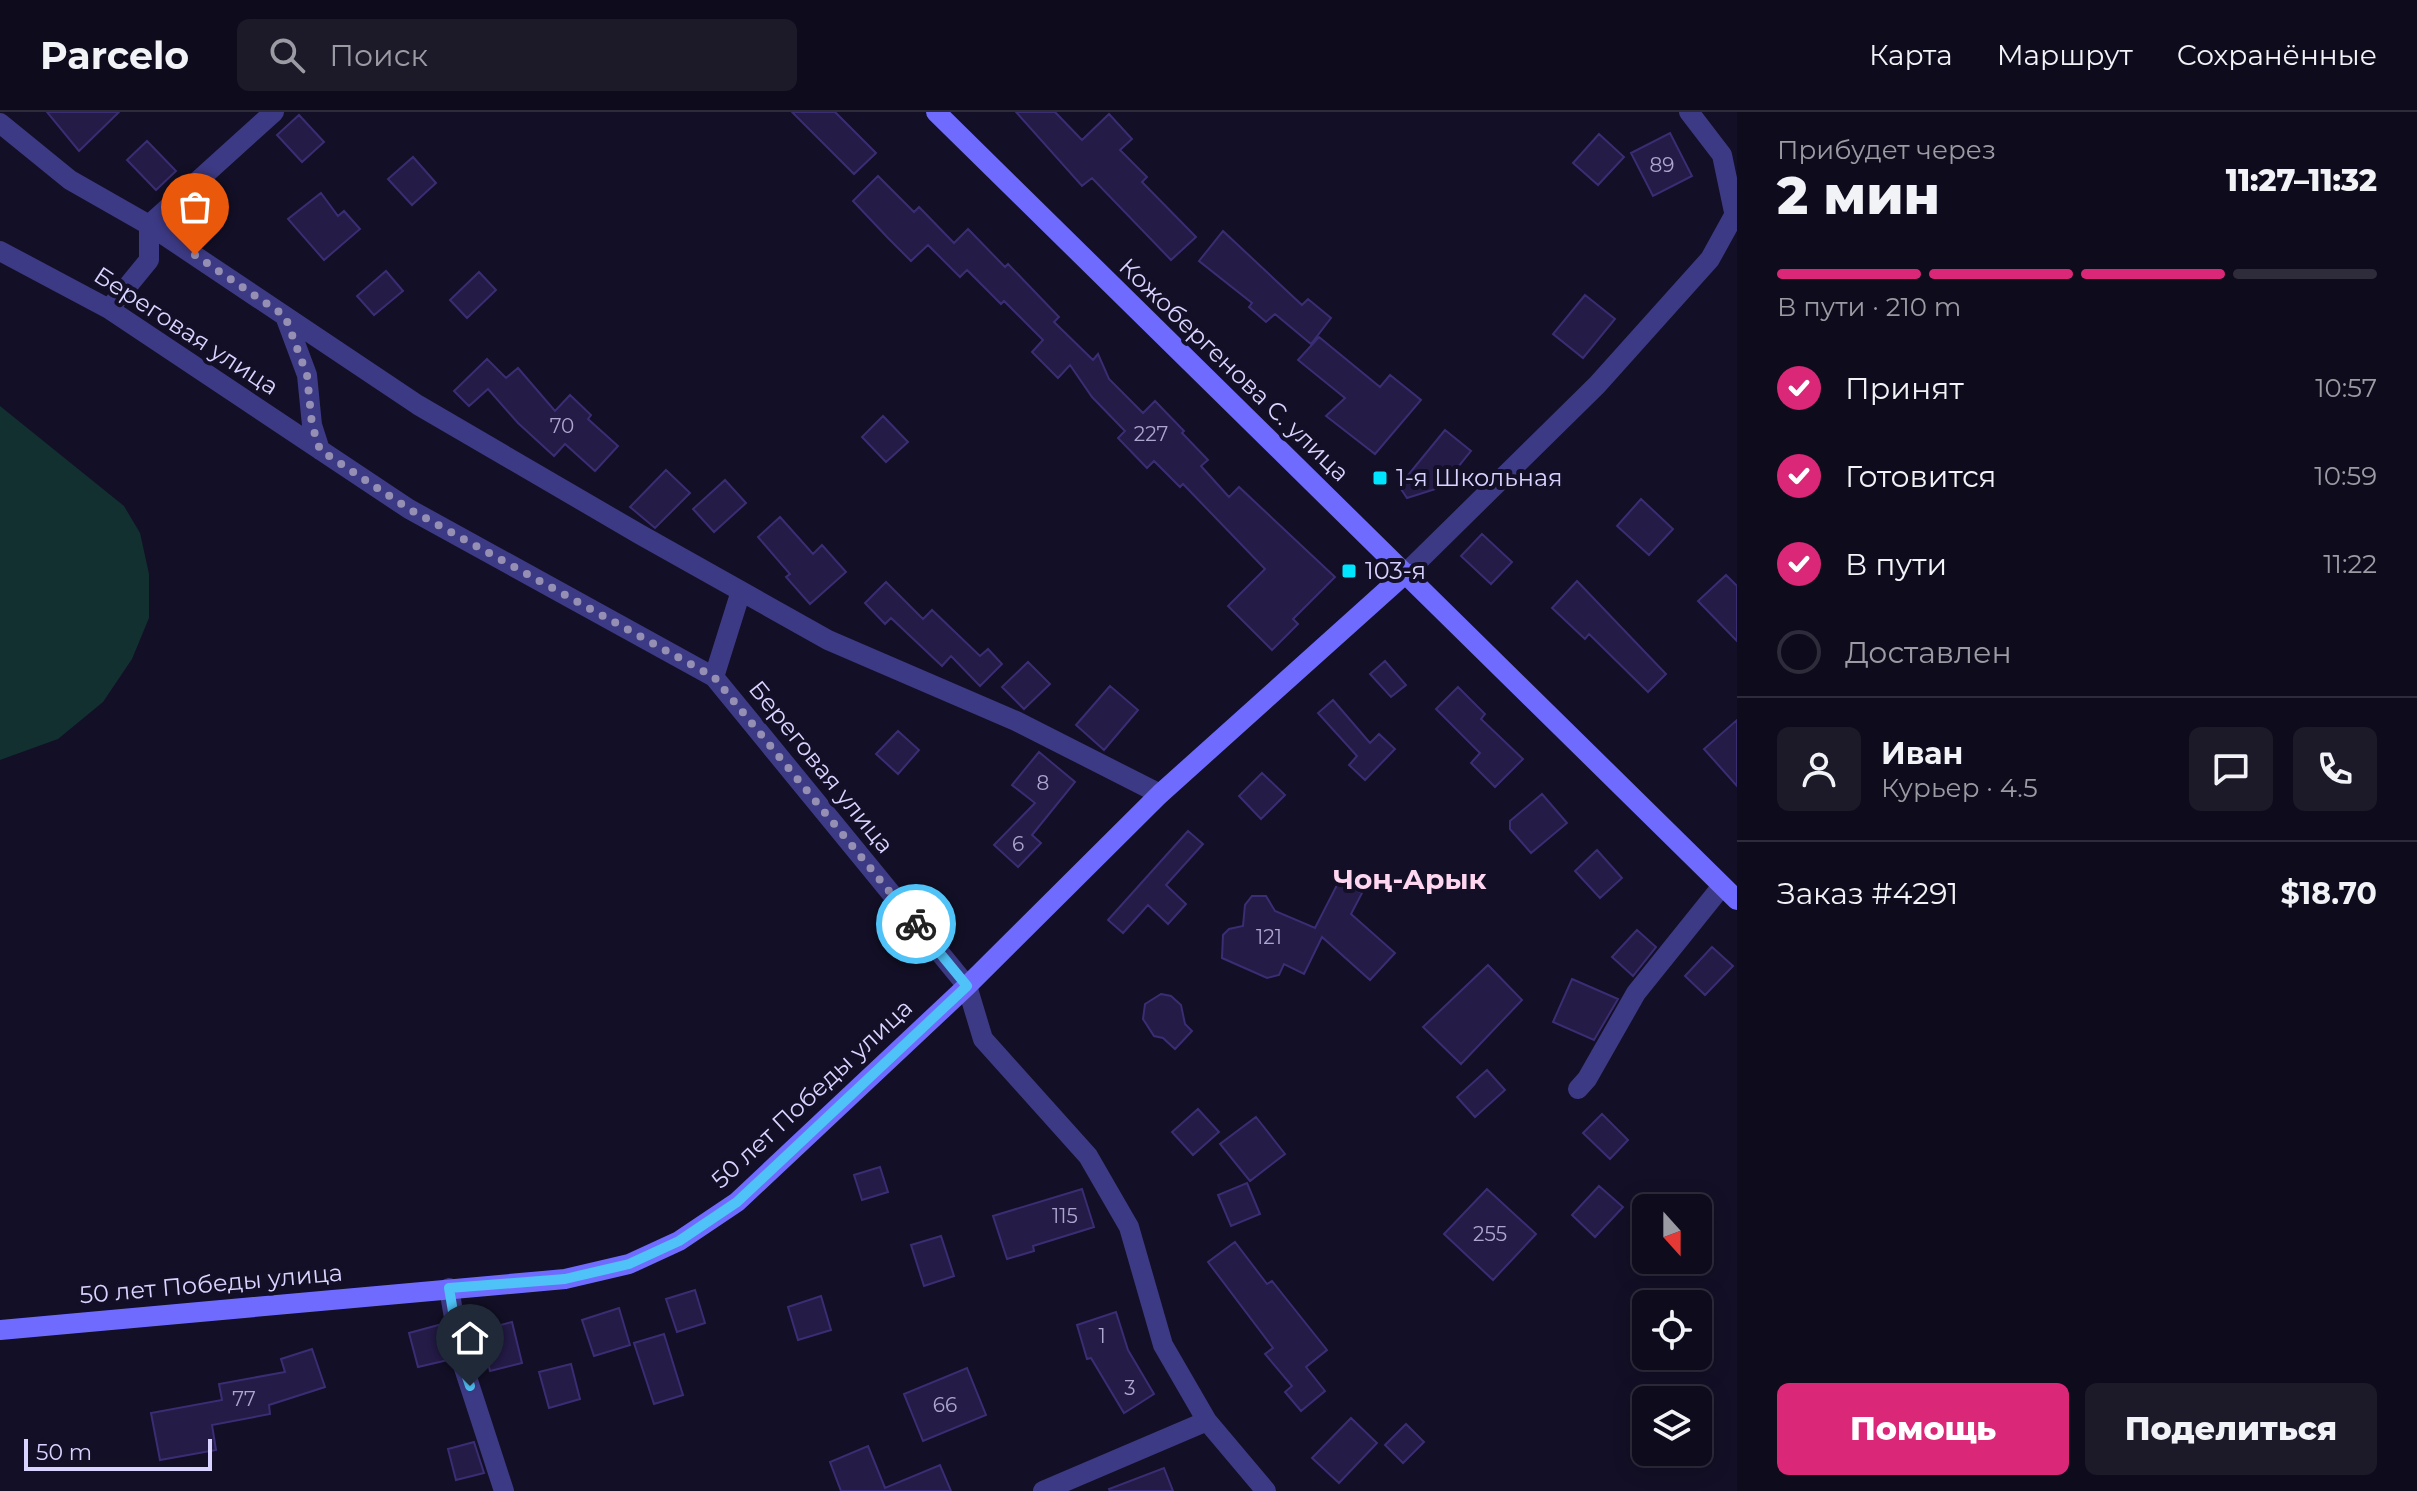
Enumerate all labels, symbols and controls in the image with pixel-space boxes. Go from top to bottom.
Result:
search box [237,19,797,91]
text: Parcelo [40,32,189,79]
icon: search [265,33,309,77]
text: Поиск [329,37,428,74]
text: Карта [1869,38,1953,72]
text: Маршрут [1997,38,2133,72]
text: Сохранённые [2177,38,2377,72]
text: Прибудет через [1777,134,1996,166]
house number: 89 [1650,153,1674,177]
text: 11:27–11:32 [2226,162,2377,199]
text: 2 мин [1777,164,1940,227]
pin [161,173,229,255]
icon: bag [173,185,217,229]
street label: Кожобергенова С. улица [1113,252,1355,487]
street label: Береговая улица [89,260,284,401]
text: В пути · 210 m [1777,291,1961,323]
icon: check [1777,366,1821,410]
text: Принят [1845,370,1964,407]
text: 10:57 [2315,372,2377,404]
house number: 70 [550,414,574,438]
house number: 227 [1134,422,1168,446]
icon: check [1777,454,1821,498]
text: Готовится [1845,458,1997,495]
text: 10:59 [2314,460,2377,492]
place label: 1-я Школьная [1396,463,1563,492]
marker: 1-я Школьная [1371,469,1389,487]
icon: check [1777,542,1821,586]
text: В пути [1845,546,1947,583]
text: 11:22 [2323,548,2377,580]
place label: 103-я [1365,556,1426,585]
marker: 103-я [1340,562,1358,580]
text: Доставлен [1845,634,2012,671]
street label: Береговая улица [743,674,900,859]
button: person [1777,727,1861,811]
button: chat [2189,727,2273,811]
button: phone [2293,727,2377,811]
text: Иван [1881,735,1963,772]
house number: 8 [1037,771,1049,795]
text: Курьер · 4.5 [1881,772,2038,804]
house number: 6 [1012,832,1024,856]
district label: Чоң-Арык [1334,862,1486,896]
text: Заказ #4291 [1777,875,1958,912]
text: $18.70 [2281,875,2377,912]
courier [876,884,956,964]
icon: bike [894,902,938,946]
house number: 121 [1256,925,1282,949]
street label: 50 лет Победы улица [705,993,918,1194]
north arrow [1632,1194,1712,1274]
map controls [1632,1194,1712,1466]
house number: 115 [1052,1204,1078,1228]
house number: 255 [1473,1222,1507,1246]
street label: 50 лет Победы улица [78,1258,344,1309]
button: locate [1632,1290,1712,1370]
pin [436,1304,504,1386]
icon: home [448,1316,492,1360]
house number: 1 [1098,1324,1106,1348]
house number: 3 [1124,1376,1136,1400]
button: Помощь [1777,1383,2069,1475]
button: Поделиться [2085,1383,2377,1475]
button: layers [1632,1386,1712,1466]
house number: 77 [232,1387,256,1411]
house number: 66 [933,1393,957,1417]
scale bar [24,1435,212,1471]
text: 50 m [36,1439,92,1466]

